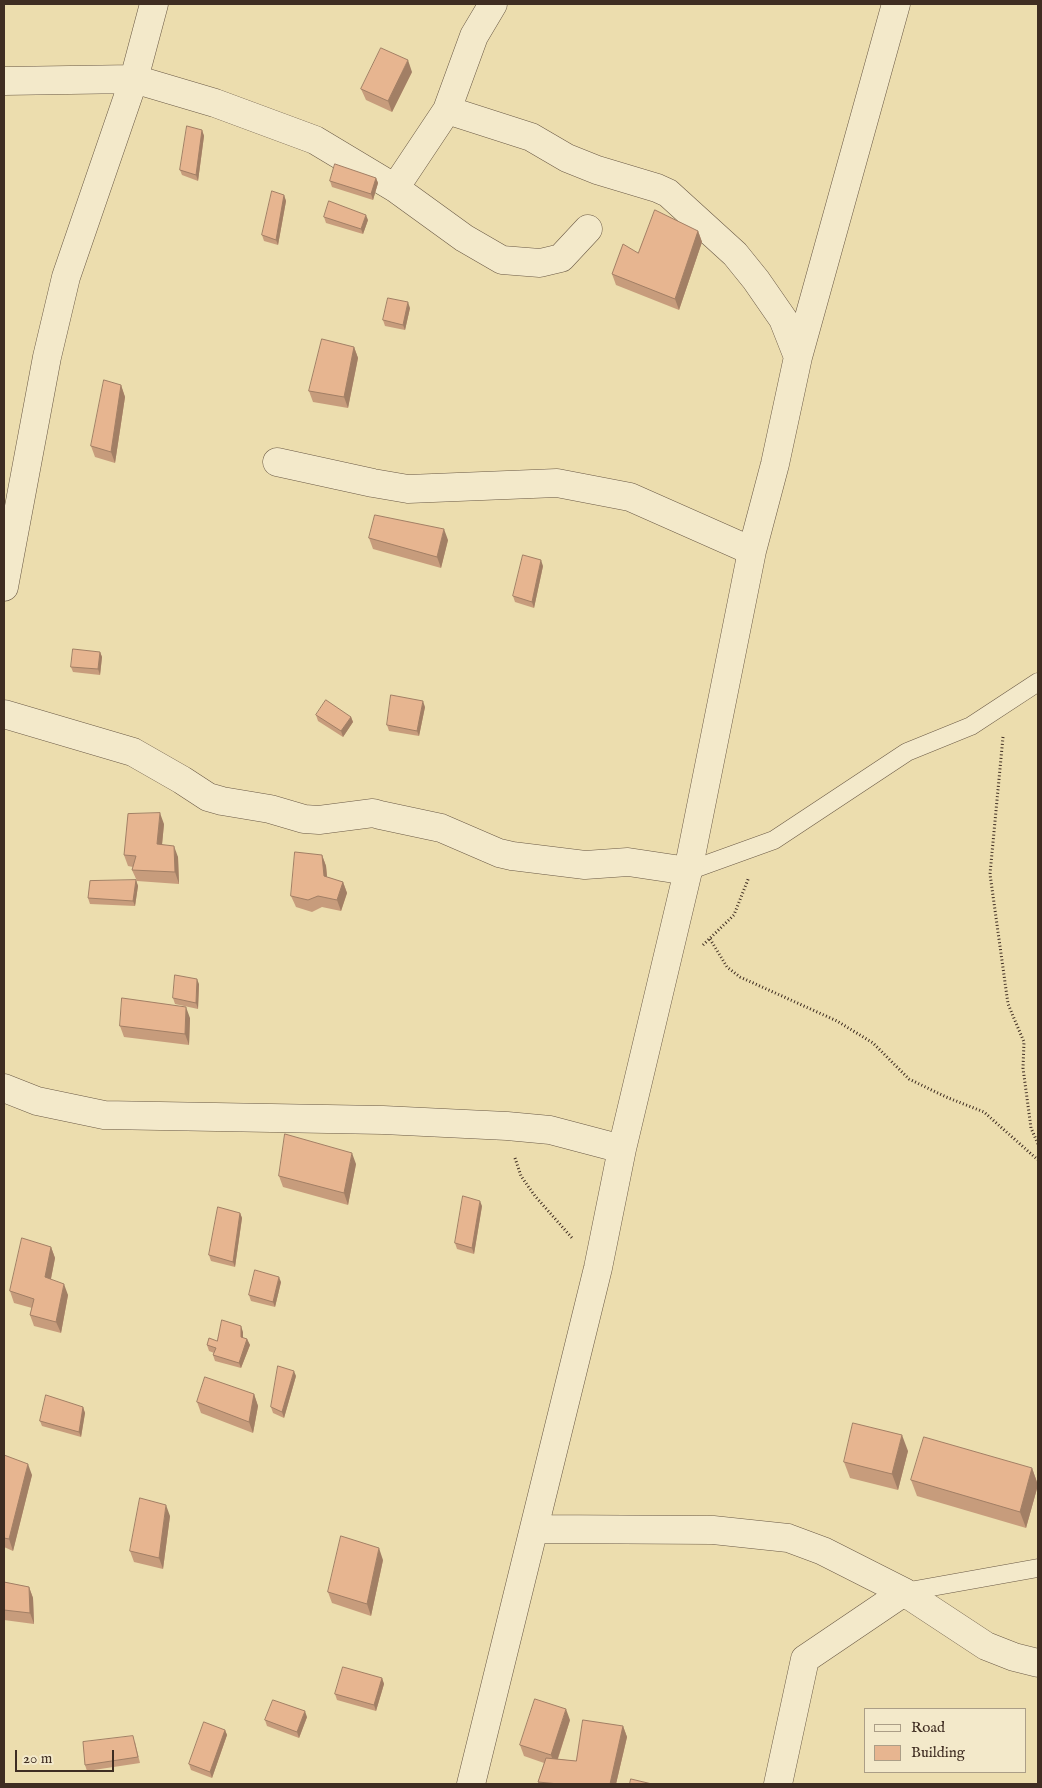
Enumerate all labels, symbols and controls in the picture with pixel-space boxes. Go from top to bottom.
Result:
legend [864,1708,1027,1773]
text: Road [911,1718,945,1737]
scale bar [18,1740,116,1772]
text: Building [911,1743,965,1762]
text: 20 m [23,1749,52,1768]

